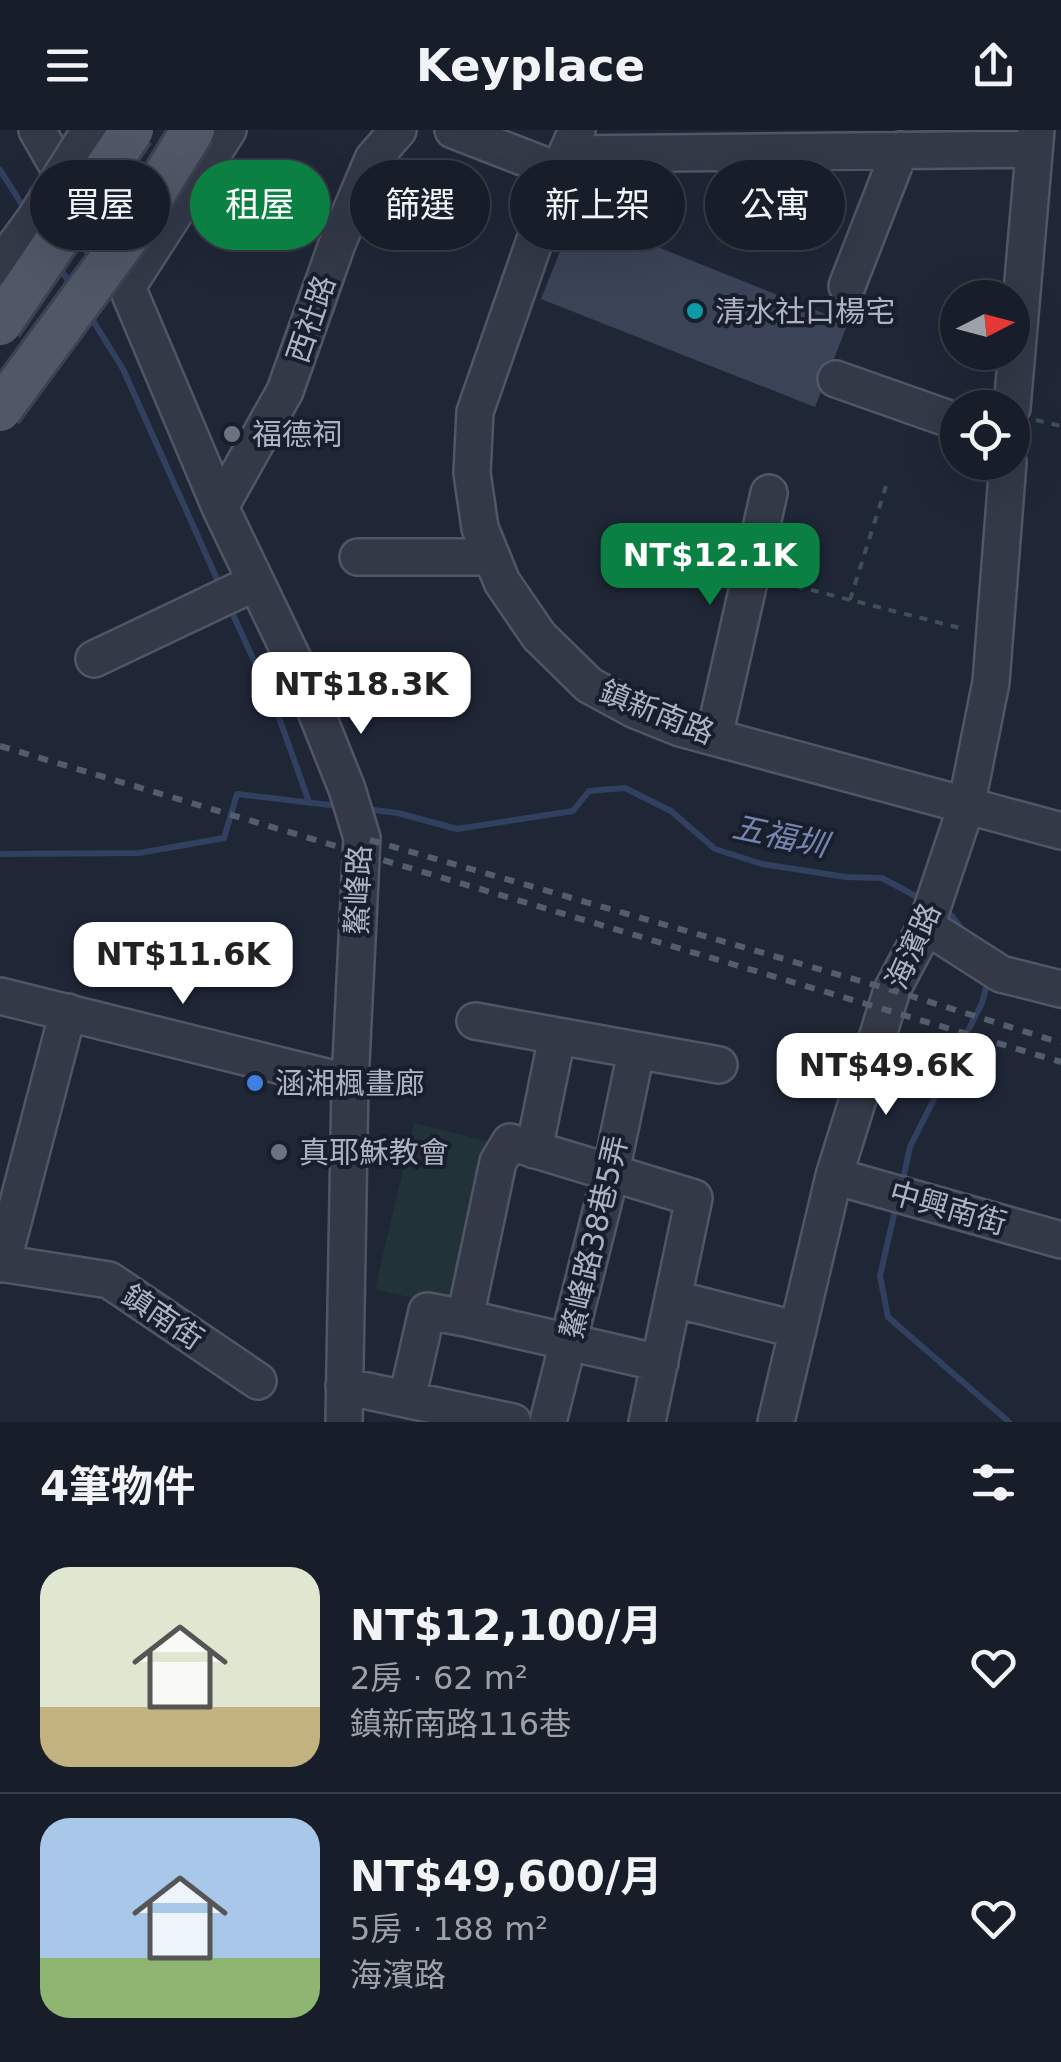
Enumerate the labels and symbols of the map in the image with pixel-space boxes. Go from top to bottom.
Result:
street label: 西社路 [280,271,342,367]
north arrow [940,280,1030,370]
place label: 清水社口楊宅 [715,294,895,329]
marker: 清水社口楊宅 [684,300,706,322]
place label: 福德祠 [252,417,342,452]
marker: 福德祠 [221,423,243,445]
pin: NT$12.1K [607,523,813,608]
pin: NT$18.3K [258,652,464,737]
street label: 鎮新南路 [595,673,719,751]
water label: 五福圳 [729,807,835,865]
street label: 鰲峰路 [339,844,377,936]
street label: 海濱路 [879,898,947,994]
pin: NT$11.6K [80,922,286,1007]
pin: NT$49.6K [783,1033,989,1118]
place label: 涵湘楓畫廊 [275,1066,425,1101]
marker: 涵湘楓畫廊 [244,1072,266,1094]
street label: 鰲峰路38巷5弄 [554,1132,634,1342]
place label: 真耶穌教會 [299,1135,449,1170]
marker: 真耶穌教會 [268,1141,290,1163]
street label: 中興南街 [886,1175,1010,1241]
street label: 鎮南街 [116,1277,210,1357]

